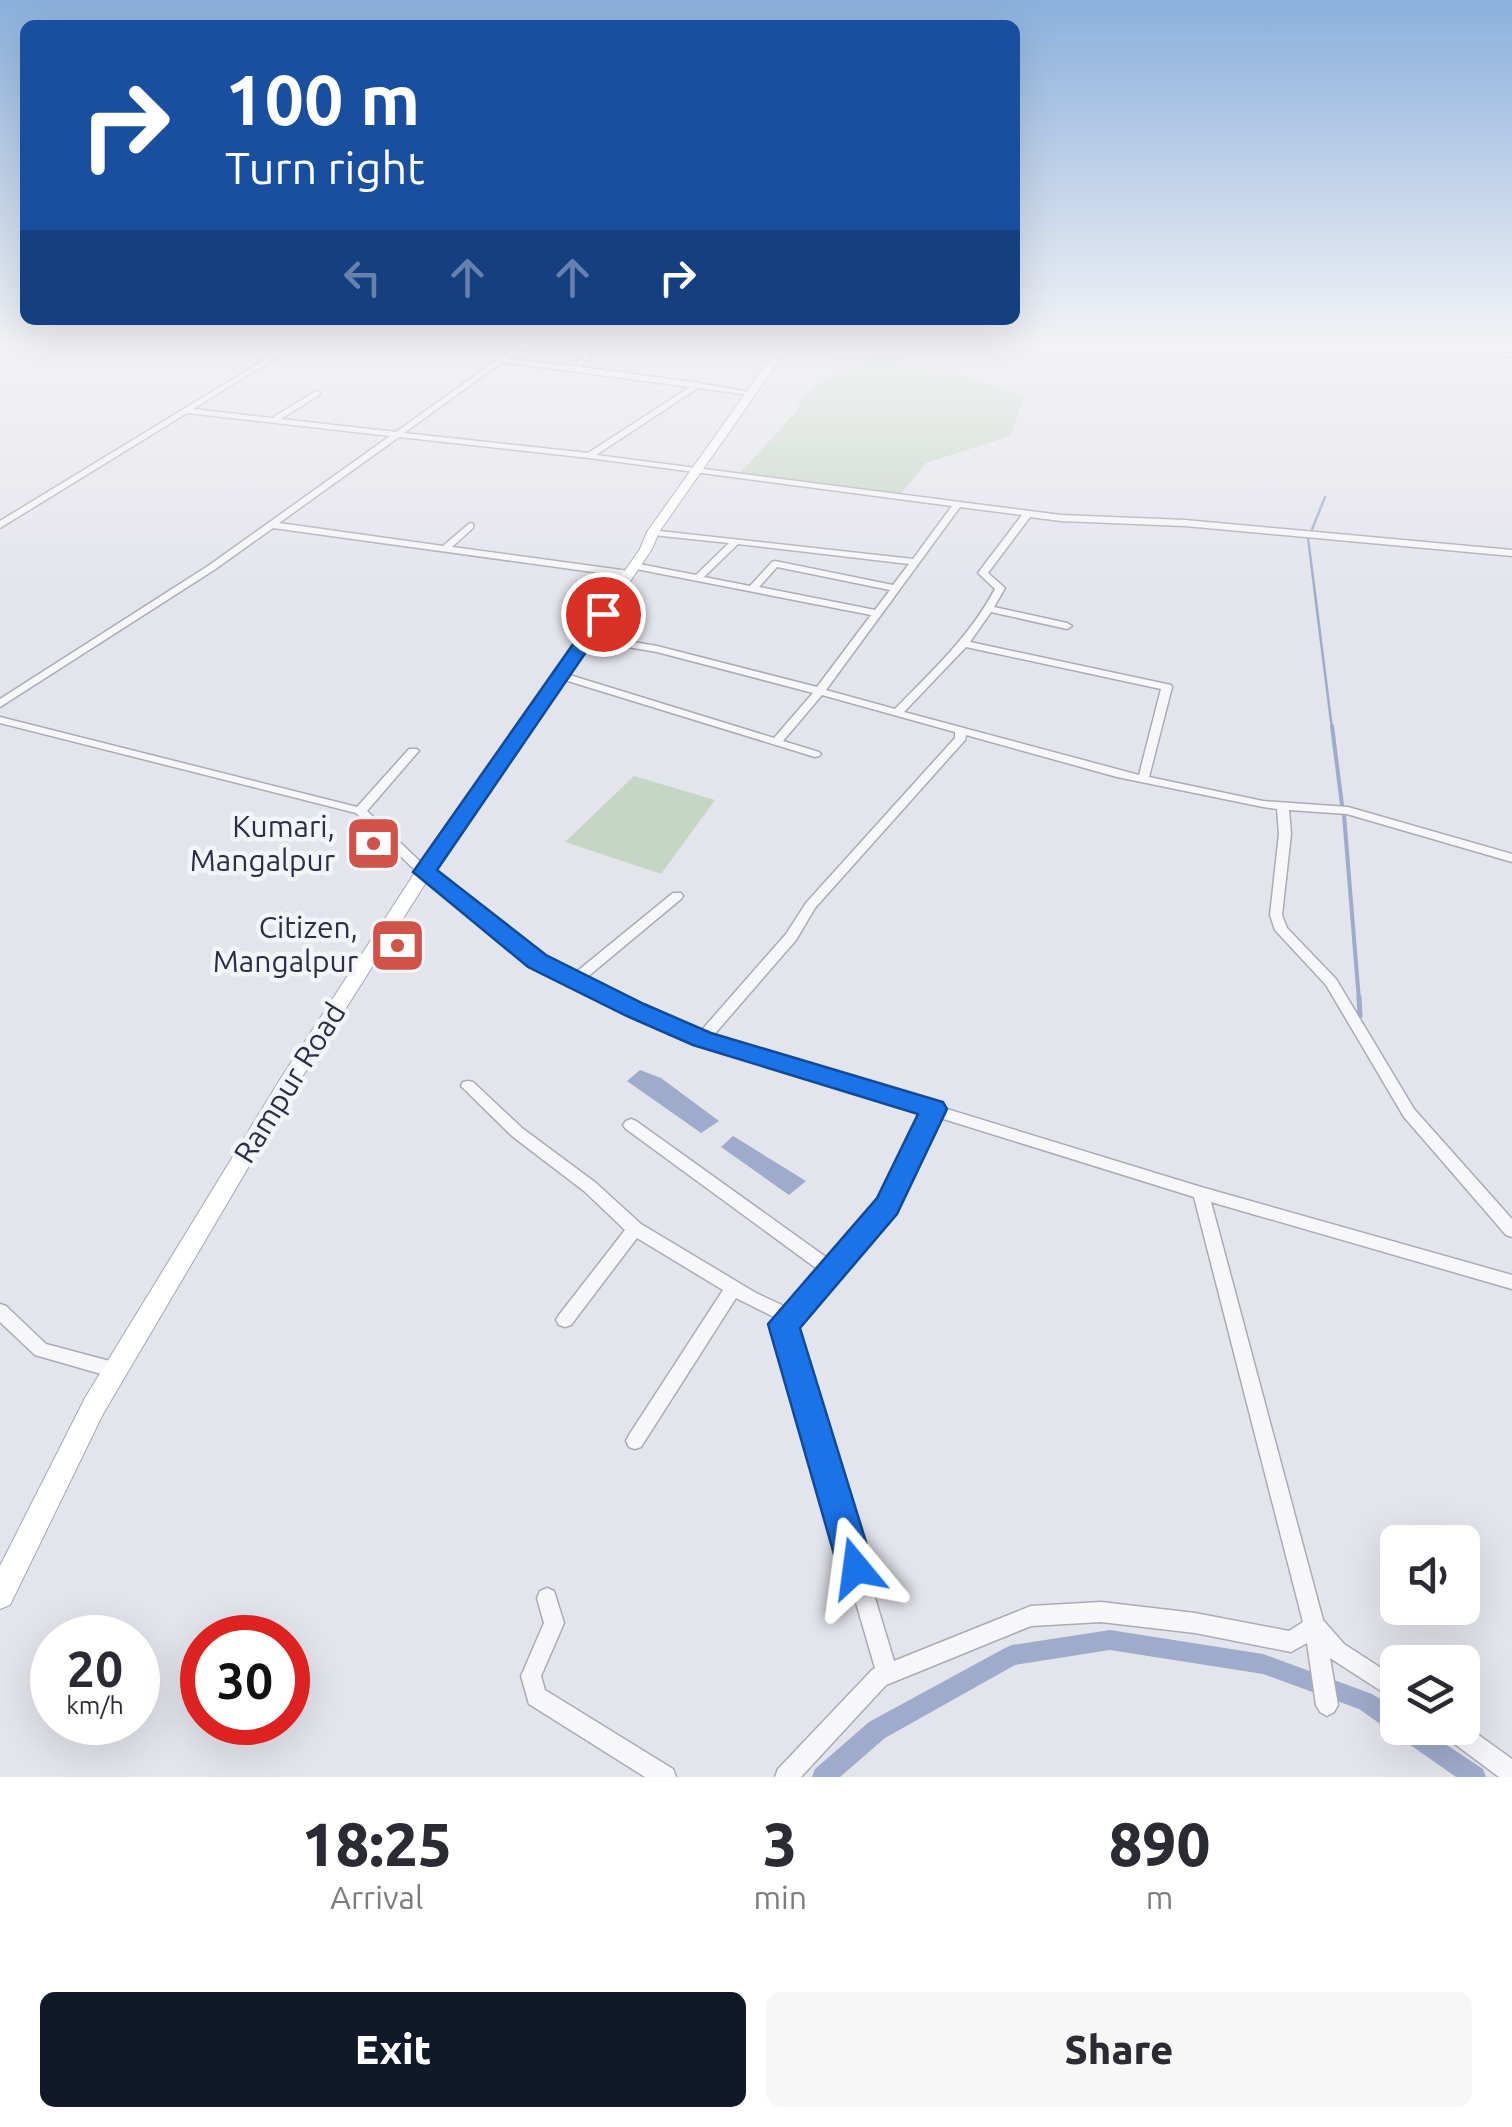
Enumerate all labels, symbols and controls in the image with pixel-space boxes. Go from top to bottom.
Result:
icon: right [60,60,190,190]
text: 100 m [225,60,420,138]
text: Turn right [225,142,425,193]
icon: left [335,250,390,305]
icon: ahead [440,250,495,305]
icon: ahead [545,250,600,305]
icon: right [650,250,705,305]
pin [561,572,646,657]
icon: arrive [576,587,631,642]
place label: Kumari, Mangalpur [190,809,336,877]
bank icon: Kumari, Mangalpur [344,814,404,874]
place label: Citizen, Mangalpur [213,910,359,978]
bank icon: Citizen, Mangalpur [367,915,427,975]
street label: Rampur Road [227,996,352,1169]
position arrow [804,1516,908,1620]
map controls [1380,1525,1480,1745]
button: sound [1380,1525,1480,1625]
speed limit sign: 30 [180,1615,310,1745]
text: 20 [67,1640,123,1696]
button: layers [1380,1645,1480,1745]
text: km/h [66,1691,124,1719]
text: 18:25 [302,1810,452,1877]
text: 3 [763,1810,797,1877]
text: 890 [1109,1810,1210,1877]
text: Arrival [330,1879,423,1915]
text: min [753,1879,807,1915]
text: m [1146,1879,1173,1915]
button: Exit [40,1992,746,2107]
button: Share [766,1992,1472,2107]

